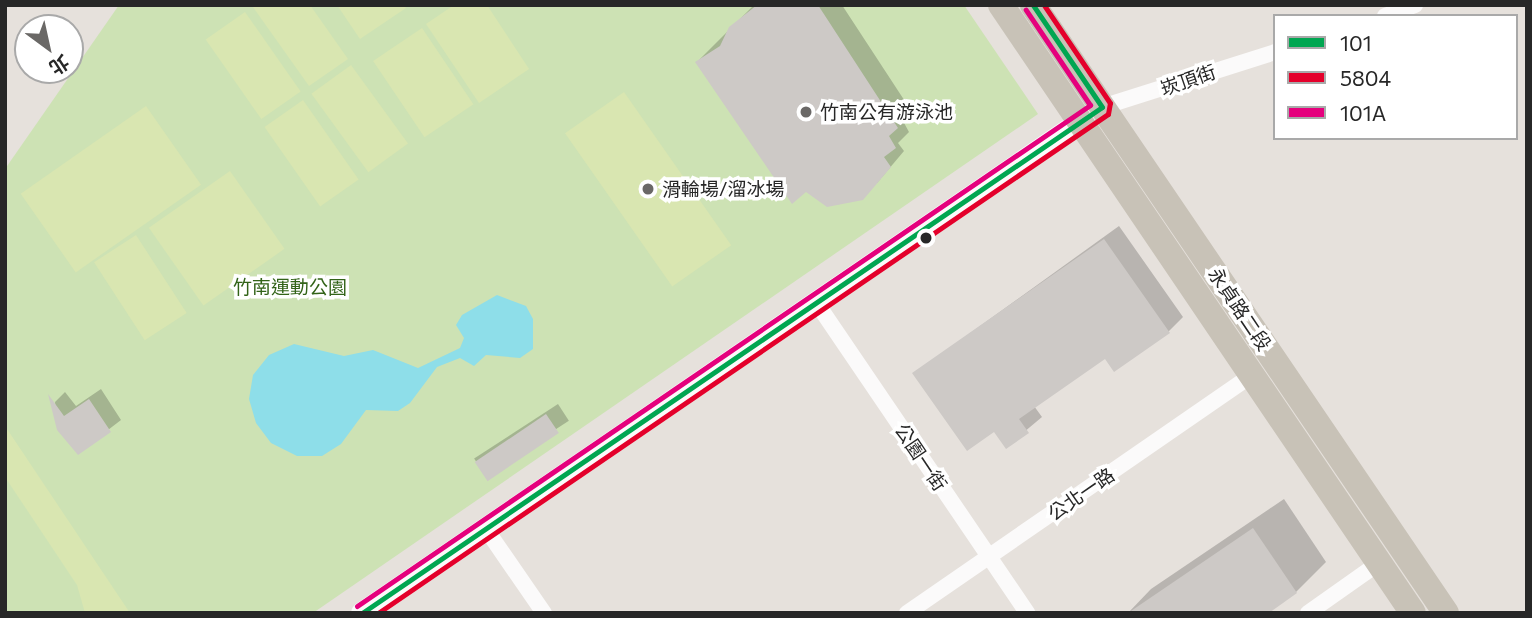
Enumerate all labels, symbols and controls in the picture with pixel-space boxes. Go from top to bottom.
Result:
north arrow [14,14,84,84]
legend [1273,14,1518,140]
text: 101 [1340,30,1372,55]
text: 北 [45,51,74,80]
street label: 崁頂街 [1157,60,1219,100]
text: 5804 [1340,65,1391,90]
text: 101A [1340,100,1386,125]
place label: 竹南公有游泳池 [820,101,953,123]
marker: 竹南公有游泳池 [798,104,814,120]
place label: 滑輪場/溜冰場 [662,178,784,200]
marker: 滑輪場/溜冰場 [640,181,656,197]
unlabelled marker [919,231,933,245]
street label: 永貞路二段 [1204,263,1276,355]
park label: 竹南運動公園 [233,276,347,298]
street label: 公園一街 [890,419,952,495]
street label: 公北一路 [1043,463,1119,525]

